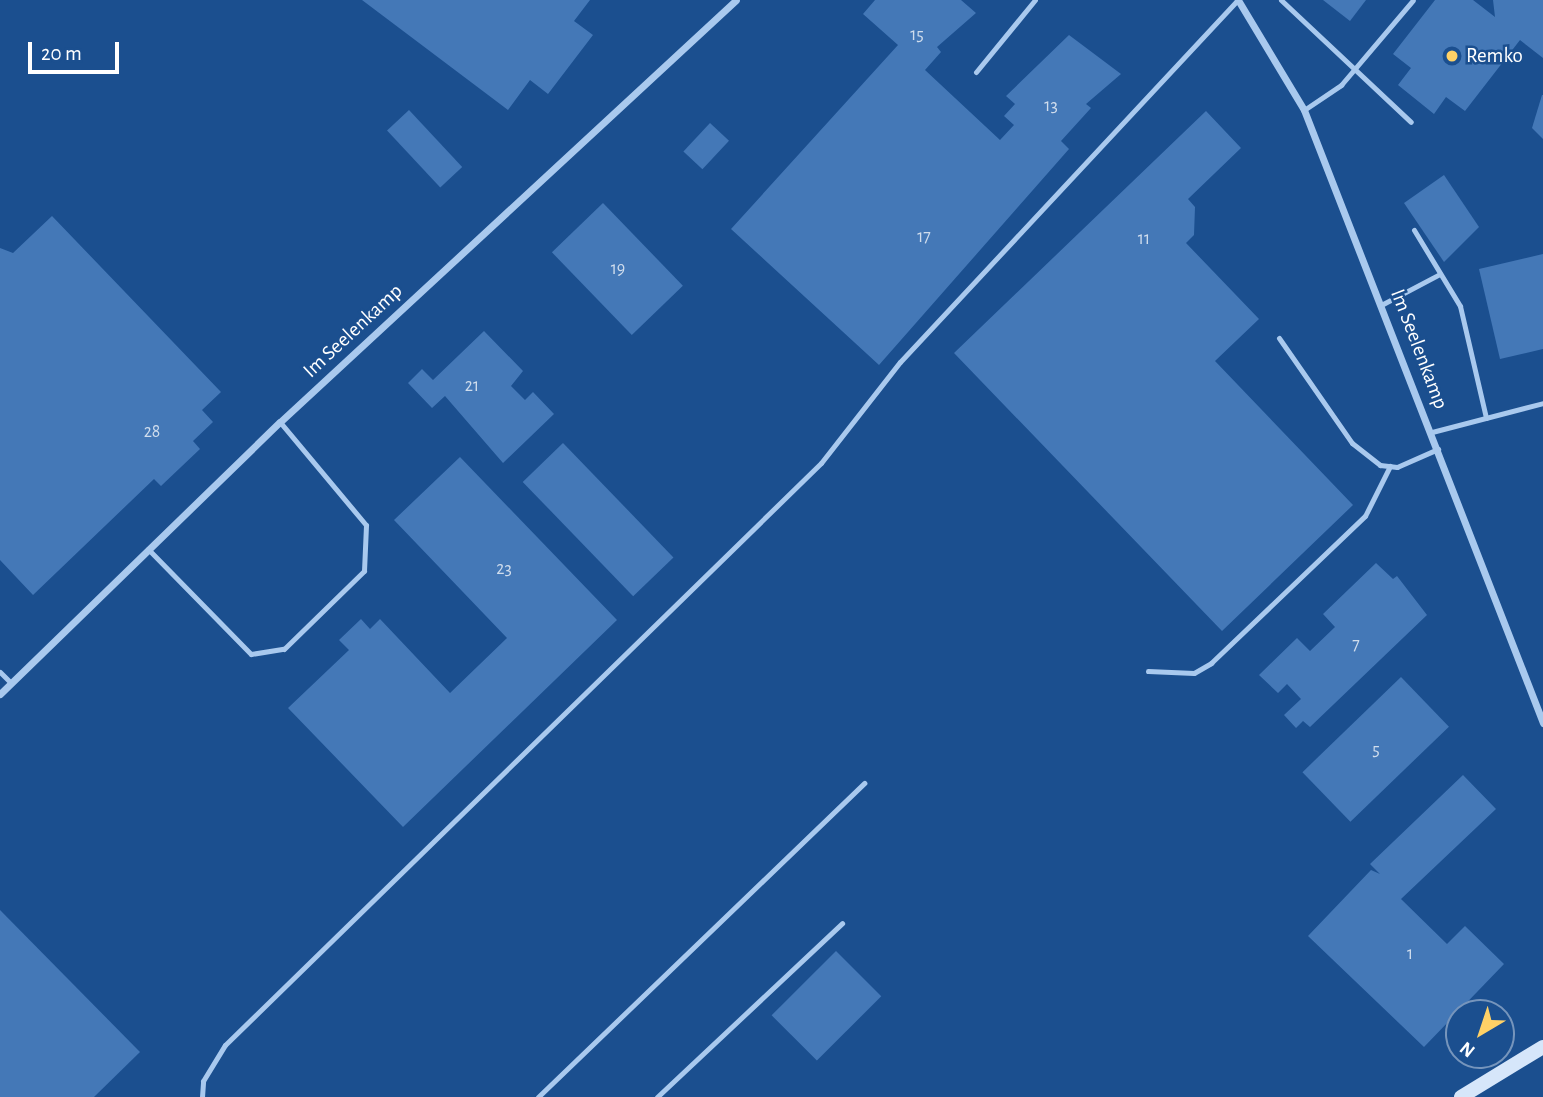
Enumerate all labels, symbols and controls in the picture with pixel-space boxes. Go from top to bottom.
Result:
house number: 15 [910,24,924,46]
scale bar [32,28,122,72]
text: 20 m [41,43,82,64]
place label: Remko [1466,43,1523,69]
marker: Remko [1444,48,1460,64]
house number: 13 [1044,95,1058,117]
house number: 17 [917,226,931,248]
house number: 11 [1138,228,1150,250]
house number: 19 [611,258,625,280]
street label: Im Seelenkamp [298,279,408,383]
street label: Im Seelenkamp [1385,285,1453,413]
house number: 21 [465,375,479,397]
house number: 28 [144,421,160,443]
house number: 23 [496,558,512,580]
house number: 7 [1352,634,1360,656]
house number: 5 [1372,739,1380,761]
house number: 1 [1407,943,1413,965]
north arrow [1445,999,1515,1069]
text: N [1457,1038,1479,1061]

